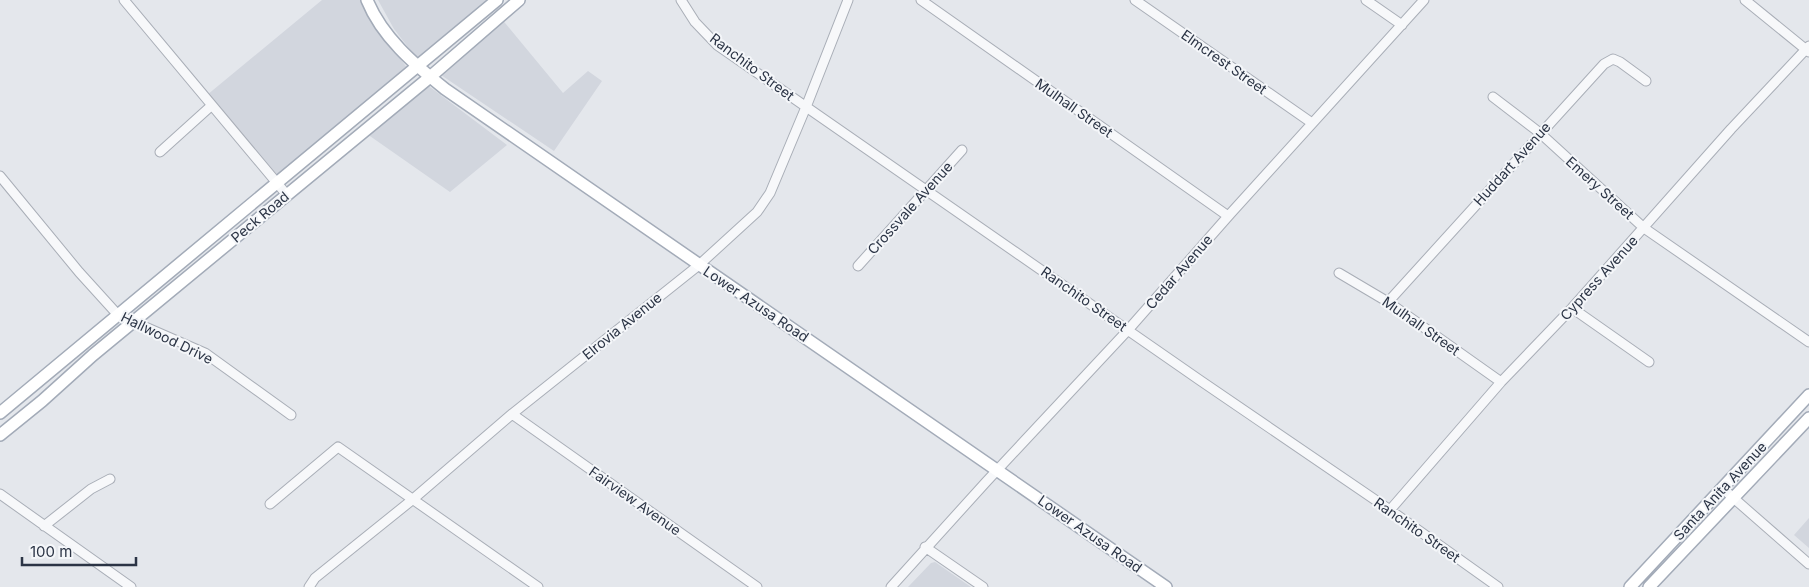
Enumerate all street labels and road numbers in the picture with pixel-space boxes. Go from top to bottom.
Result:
street label: Elmcrest Street [1178,26,1271,98]
street label: Ranchito Street [707,29,798,104]
street label: Mulhall Street [1032,75,1117,141]
street label: Huddart Avenue [1470,118,1554,209]
street label: Emery Street [1563,153,1638,223]
street label: Crossvale Avenue [864,158,956,257]
street label: Peck Road [227,187,292,246]
street label: Cedar Avenue [1142,231,1216,312]
street label: Cypress Avenue [1556,232,1641,323]
street label: Lower Azusa Road [700,262,812,345]
street label: Ranchito Street [1038,263,1131,335]
street label: Elrovia Avenue [579,288,665,363]
street label: Mulhall Street [1379,293,1464,359]
street label: Hallwood Drive [118,308,216,367]
street label: Santa Anita Avenue [1670,438,1770,543]
street label: Fairview Avenue [586,463,685,539]
street label: Lower Azusa Road [1035,491,1146,576]
street label: Ranchito Street [1371,494,1464,566]

